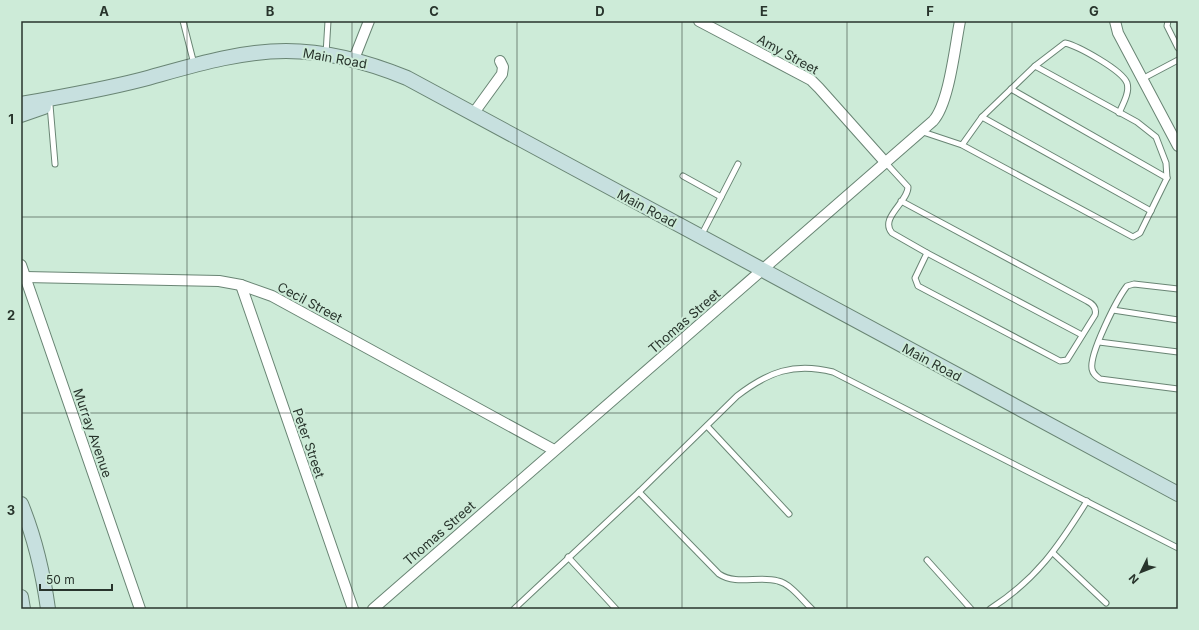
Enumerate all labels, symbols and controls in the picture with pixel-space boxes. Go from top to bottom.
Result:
text: A [99,3,109,19]
text: B [266,3,275,19]
text: C [429,3,439,19]
text: D [595,3,605,19]
text: E [760,3,768,19]
text: F [926,3,934,19]
text: G [1089,3,1099,19]
street label: Amy Street [754,31,822,77]
street label: Main Road [302,44,368,72]
text: 1 [8,111,14,127]
street label: Main Road [615,186,679,230]
street label: Cecil Street [275,278,345,326]
street label: Thomas Street [645,286,723,356]
text: 2 [7,307,15,323]
street label: Main Road [900,340,964,384]
street label: Murray Avenue [70,386,116,480]
street label: Peter Street [290,406,328,480]
street label: Thomas Street [400,498,478,568]
text: 3 [7,502,15,518]
north arrow [1121,552,1161,592]
scale bar [40,566,112,592]
text: N [1126,571,1142,587]
text: 50 m [46,572,75,587]

